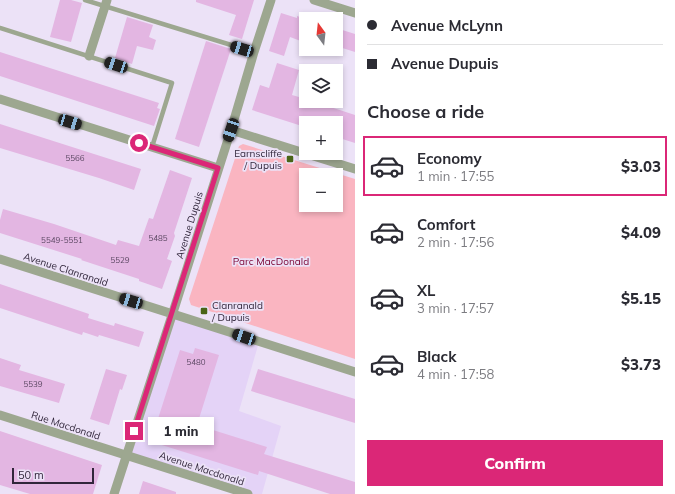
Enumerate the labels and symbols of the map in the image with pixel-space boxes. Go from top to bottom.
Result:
north arrow [299,12,343,56]
car [229,40,255,58]
car [103,56,129,74]
car [57,113,83,131]
car [221,117,241,143]
route start [130,134,148,152]
place label: Earnscliffe / Dupuis [234,147,282,172]
house number: 5566 [65,153,85,163]
marker: Earnscliffe / Dupuis [285,154,295,164]
street label: Avenue Dupuis [173,190,206,260]
house number: 5485 [148,233,168,243]
house number: 5549-5551 [41,235,83,245]
street label: Avenue Clanranald [22,250,110,289]
house number: 5529 [110,255,130,265]
park label: Parc MacDonald [233,255,309,268]
car [118,292,144,310]
place label: Clanranald / Dupuis [211,299,263,324]
marker: Clanranald / Dupuis [199,306,209,316]
car [231,327,257,347]
house number: 5480 [186,357,206,367]
house number: 5539 [23,379,43,389]
street label: Rue Macdonald [30,408,102,443]
callout: 1 min [148,417,214,445]
route end [125,422,143,440]
street label: Avenue Macdonald [158,449,246,488]
scale bar [12,466,94,485]

